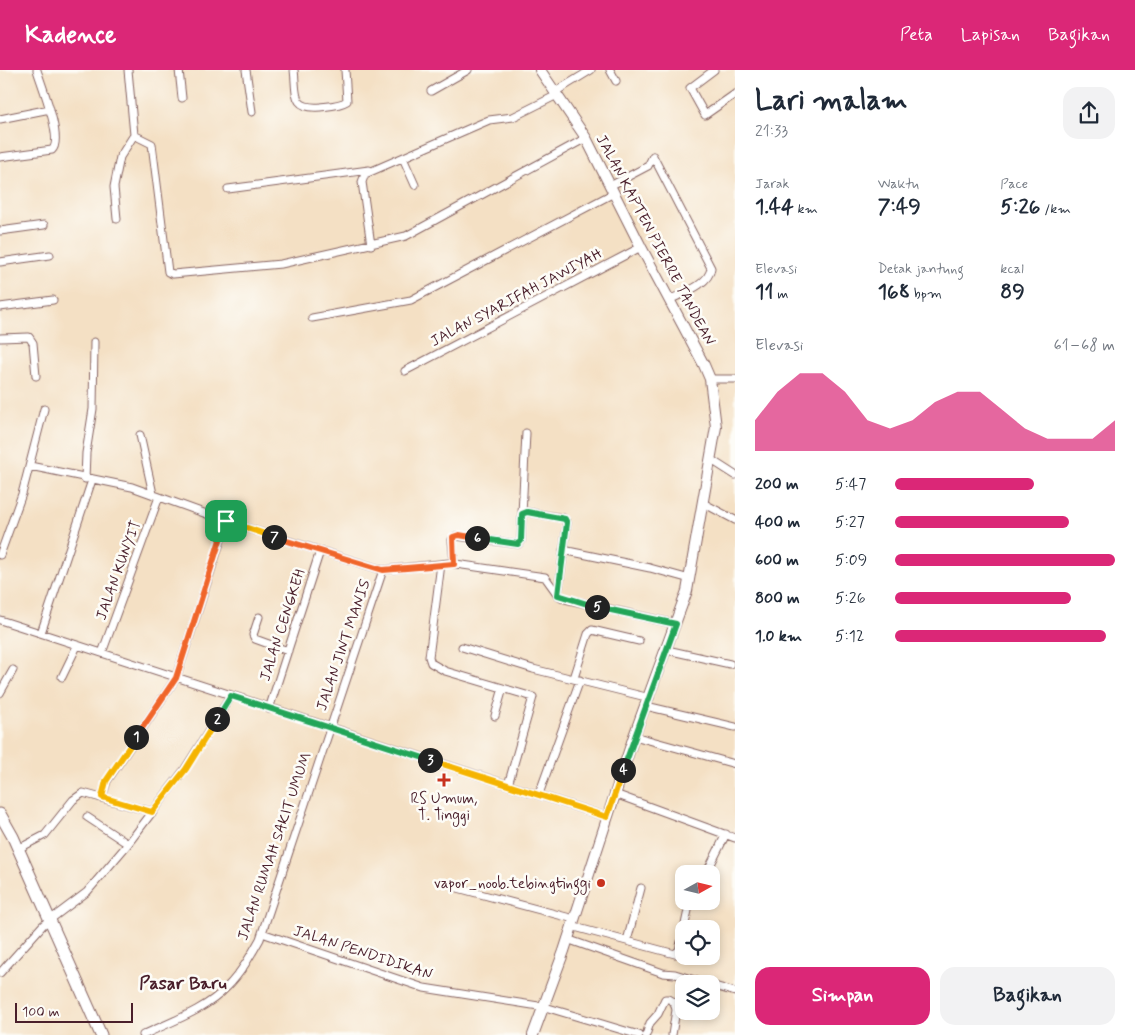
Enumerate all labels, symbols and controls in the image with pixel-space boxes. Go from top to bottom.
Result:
text: Kadence [25,20,116,51]
text: Peta [900,23,933,47]
text: Lapisan [961,23,1020,47]
text: Bagikan [1048,23,1110,47]
text: Lari malam [755,83,908,120]
button: share [1063,87,1115,139]
text: 21:33 [755,121,788,142]
street label: JALAN KAPTEN PIERRE TANDEAN [591,131,719,350]
text: Jarak [755,175,790,193]
text: Waktu [878,175,919,193]
text: Pace [1000,175,1028,193]
text: 1.44 [755,193,794,221]
text: 7:49 [878,193,921,221]
text: 5:26 [1000,193,1040,221]
text: km [794,200,818,218]
text: /km [1040,200,1071,218]
street label: JALAN SYARIFAH JAWIYAH [427,244,606,352]
text: Elevasi [755,260,797,278]
text: Detak jantung [878,260,964,278]
text: kcal [1000,260,1024,278]
text: 11 [755,278,773,306]
text: 168 [878,278,910,306]
text: 89 [1000,278,1025,306]
text: m [773,285,788,303]
text: bpm [910,285,942,303]
text: Elevasi [755,335,803,356]
text: 61–68 m [1054,335,1115,356]
text: 200 m [755,474,799,495]
text: 5:47 [835,474,866,495]
pin [205,500,247,542]
icon: arrive [212,507,240,535]
text: 400 m [755,512,800,533]
text: 5:27 [835,512,865,533]
street label: JALAN KUNYIT [92,517,146,623]
pin: 7 [262,524,286,550]
pin: 6 [464,526,490,550]
text: 7 [270,528,279,546]
text: 6 [474,529,481,547]
text: 600 m [755,550,799,571]
text: 5:09 [835,550,867,571]
street label: JALAN CENGKEH [255,567,311,684]
street label: JALAN JINT MANIS [312,577,376,714]
text: 800 m [755,588,800,609]
text: 5:26 [835,588,866,609]
pin: 5 [584,594,610,620]
text: 5 [593,598,602,616]
text: 1.0 km [755,626,802,647]
text: 5:12 [835,626,864,647]
pin: 2 [204,706,230,732]
text: 2 [214,710,221,728]
pin: 1 [124,724,148,750]
text: 1 [133,728,140,746]
pin: 3 [418,748,442,772]
street label: JALAN RUMAH SAKIT UMUM [233,750,317,943]
text: 3 [427,751,434,769]
pin: 4 [610,758,636,782]
text: 4 [619,761,628,779]
marker: RS Umum, T. Tinggi [437,773,451,787]
place label: RS Umum, T. Tinggi [411,789,477,827]
north arrow [675,865,720,910]
map controls [675,865,720,1020]
place label: vapor_noob.tebingtinggi [434,874,591,895]
marker: vapor_noob.tebingtinggi [595,877,607,889]
button: locate [675,920,720,965]
street label: JALAN PENDIDIKAN [291,921,435,985]
button: Simpan [755,967,930,1025]
button: Bagikan [940,967,1115,1025]
district label: Pasar Baru [139,972,227,996]
button: layers [675,975,720,1020]
scale bar [15,1000,132,1023]
text: 100 m [22,1003,60,1021]

